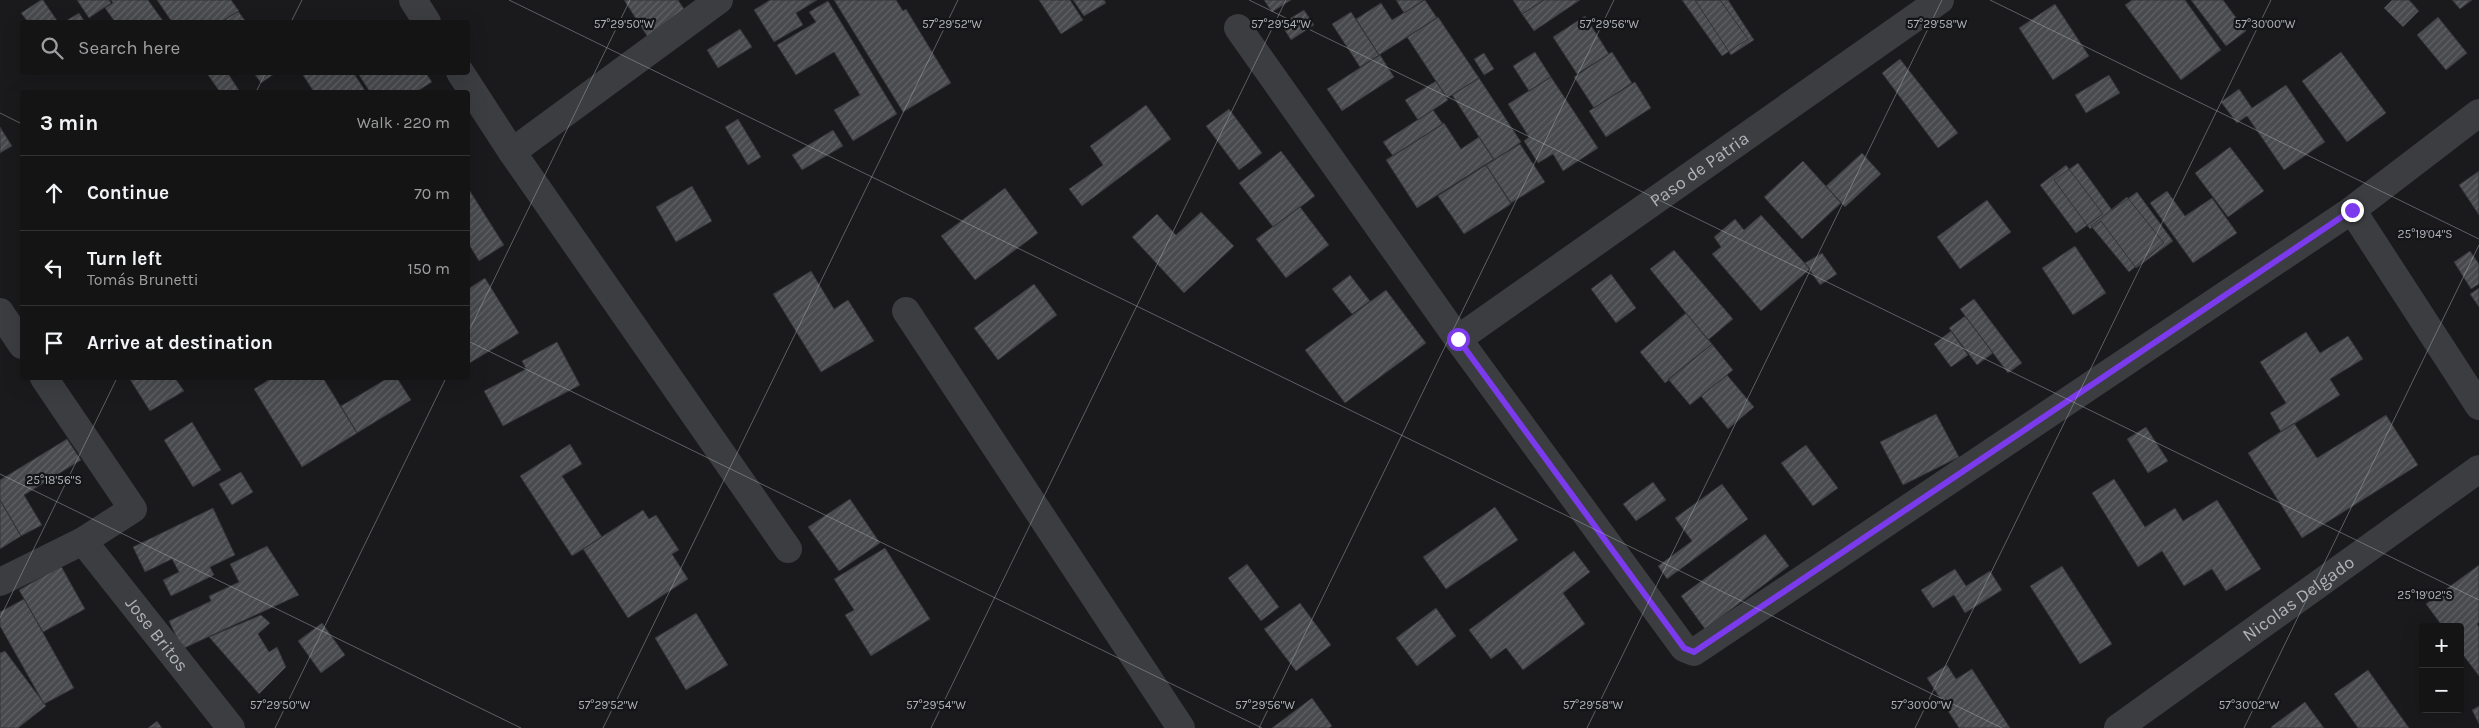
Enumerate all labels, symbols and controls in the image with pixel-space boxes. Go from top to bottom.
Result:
text: 57°29'50"W [594,17,654,31]
text: 57°29'52"W [922,17,982,31]
text: 57°29'54"W [1251,17,1311,31]
text: 57°29'56"W [1579,17,1639,31]
text: 57°29'58"W [1907,17,1968,31]
text: 57°30'00"W [2235,17,2296,31]
search box [20,20,470,75]
icon: search [38,34,66,62]
text: Search here [78,37,180,59]
text: 3 min [40,111,98,135]
text: Walk · 220 m [357,113,450,132]
street label: Paso de Patria [1645,127,1753,212]
icon: ahead [40,179,68,207]
text: Continue [87,182,169,204]
text: 70 m [414,184,450,203]
route end [2341,199,2364,222]
text: 25°19'04"S [2397,227,2453,241]
text: Turn left [87,248,162,270]
icon: left [40,254,68,282]
text: 150 m [407,259,450,278]
text: Tomás Brunetti [87,270,199,289]
route start [1447,328,1470,351]
icon: arrive [40,329,68,357]
text: Arrive at destination [87,332,273,354]
text: 25°18'56"S [26,473,82,487]
street label: Nicolas Delgado [2238,551,2359,646]
text: 25°19'02"S [2397,588,2453,602]
street label: Jose Britos [121,592,193,676]
map controls [2419,623,2464,713]
button: + [2419,623,2464,668]
button: − [2419,668,2464,713]
text: 57°29'50"W [250,698,310,712]
text: 57°29'52"W [578,698,638,712]
text: 57°29'54"W [906,698,966,712]
text: 57°29'56"W [1235,698,1295,712]
text: 57°29'58"W [1563,698,1624,712]
text: 57°30'00"W [1891,698,1952,712]
text: 57°30'02"W [2219,698,2280,712]

